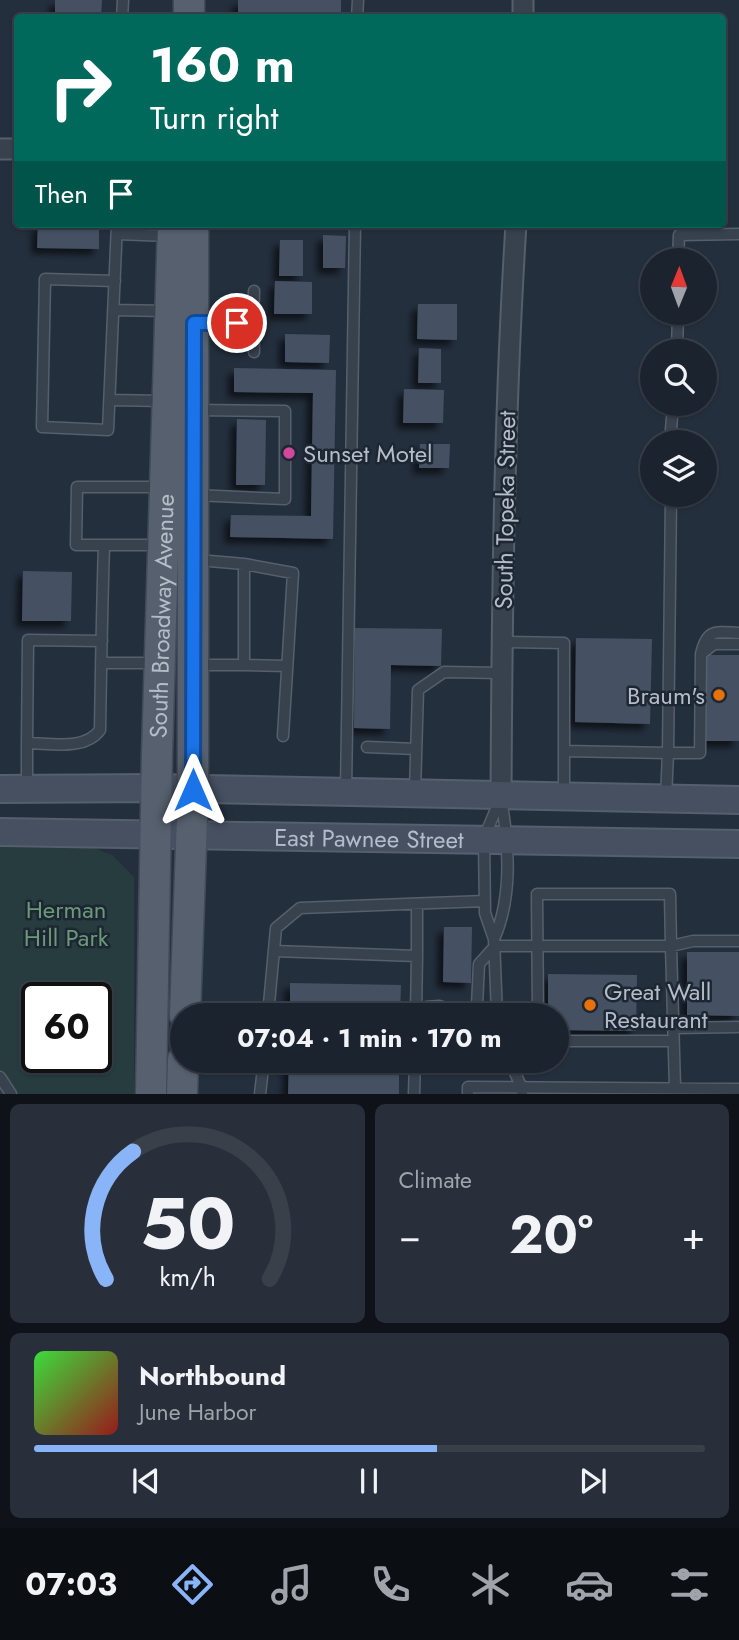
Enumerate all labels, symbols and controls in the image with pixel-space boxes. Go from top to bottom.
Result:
text: 160 m [150,30,295,100]
icon: right [35,42,126,133]
text: Turn right [150,95,279,141]
text: Then [35,175,88,213]
icon: arrive [102,175,140,213]
north arrow [640,248,718,326]
map controls [640,248,717,507]
pin [207,293,267,353]
icon: arrive [218,304,256,342]
button: search [640,339,717,416]
street label: South Topeka Street [486,410,524,610]
button: layers [640,430,717,507]
place label: Sunset Motel [303,436,433,471]
marker: Sunset Motel [281,445,297,461]
street label: South Broadway Avenue [140,493,182,739]
place label: Braum's [627,678,705,713]
marker: Braum's [711,687,727,703]
position arrow [156,753,230,827]
street label: East Pawnee Street [274,819,464,857]
park label: Herman Hill Park [24,892,109,955]
place label: Great Wall Restaurant [604,974,711,1037]
speed limit sign: 60 [21,982,112,1073]
marker: Great Wall Restaurant [582,997,598,1013]
text: 07:04 · 1 min · 170 m [237,1019,502,1057]
text: Climate [399,1163,472,1197]
text: 50 [140,1172,235,1277]
text: 20° [509,1197,593,1273]
text: − [399,1208,421,1263]
text: + [682,1208,705,1263]
text: km/h [159,1259,216,1295]
text: Northbound [139,1357,286,1395]
text: June Harbor [139,1395,256,1429]
icon: previous [127,1462,165,1500]
icon: pause [350,1462,388,1500]
icon: next [574,1462,612,1500]
icon: directions [168,1560,217,1609]
icon: music [267,1560,316,1609]
icon: phone [366,1560,415,1609]
icon: climate [466,1560,515,1609]
icon: car [565,1560,614,1609]
icon: filters [665,1560,714,1609]
text: 07:03 [25,1561,117,1607]

